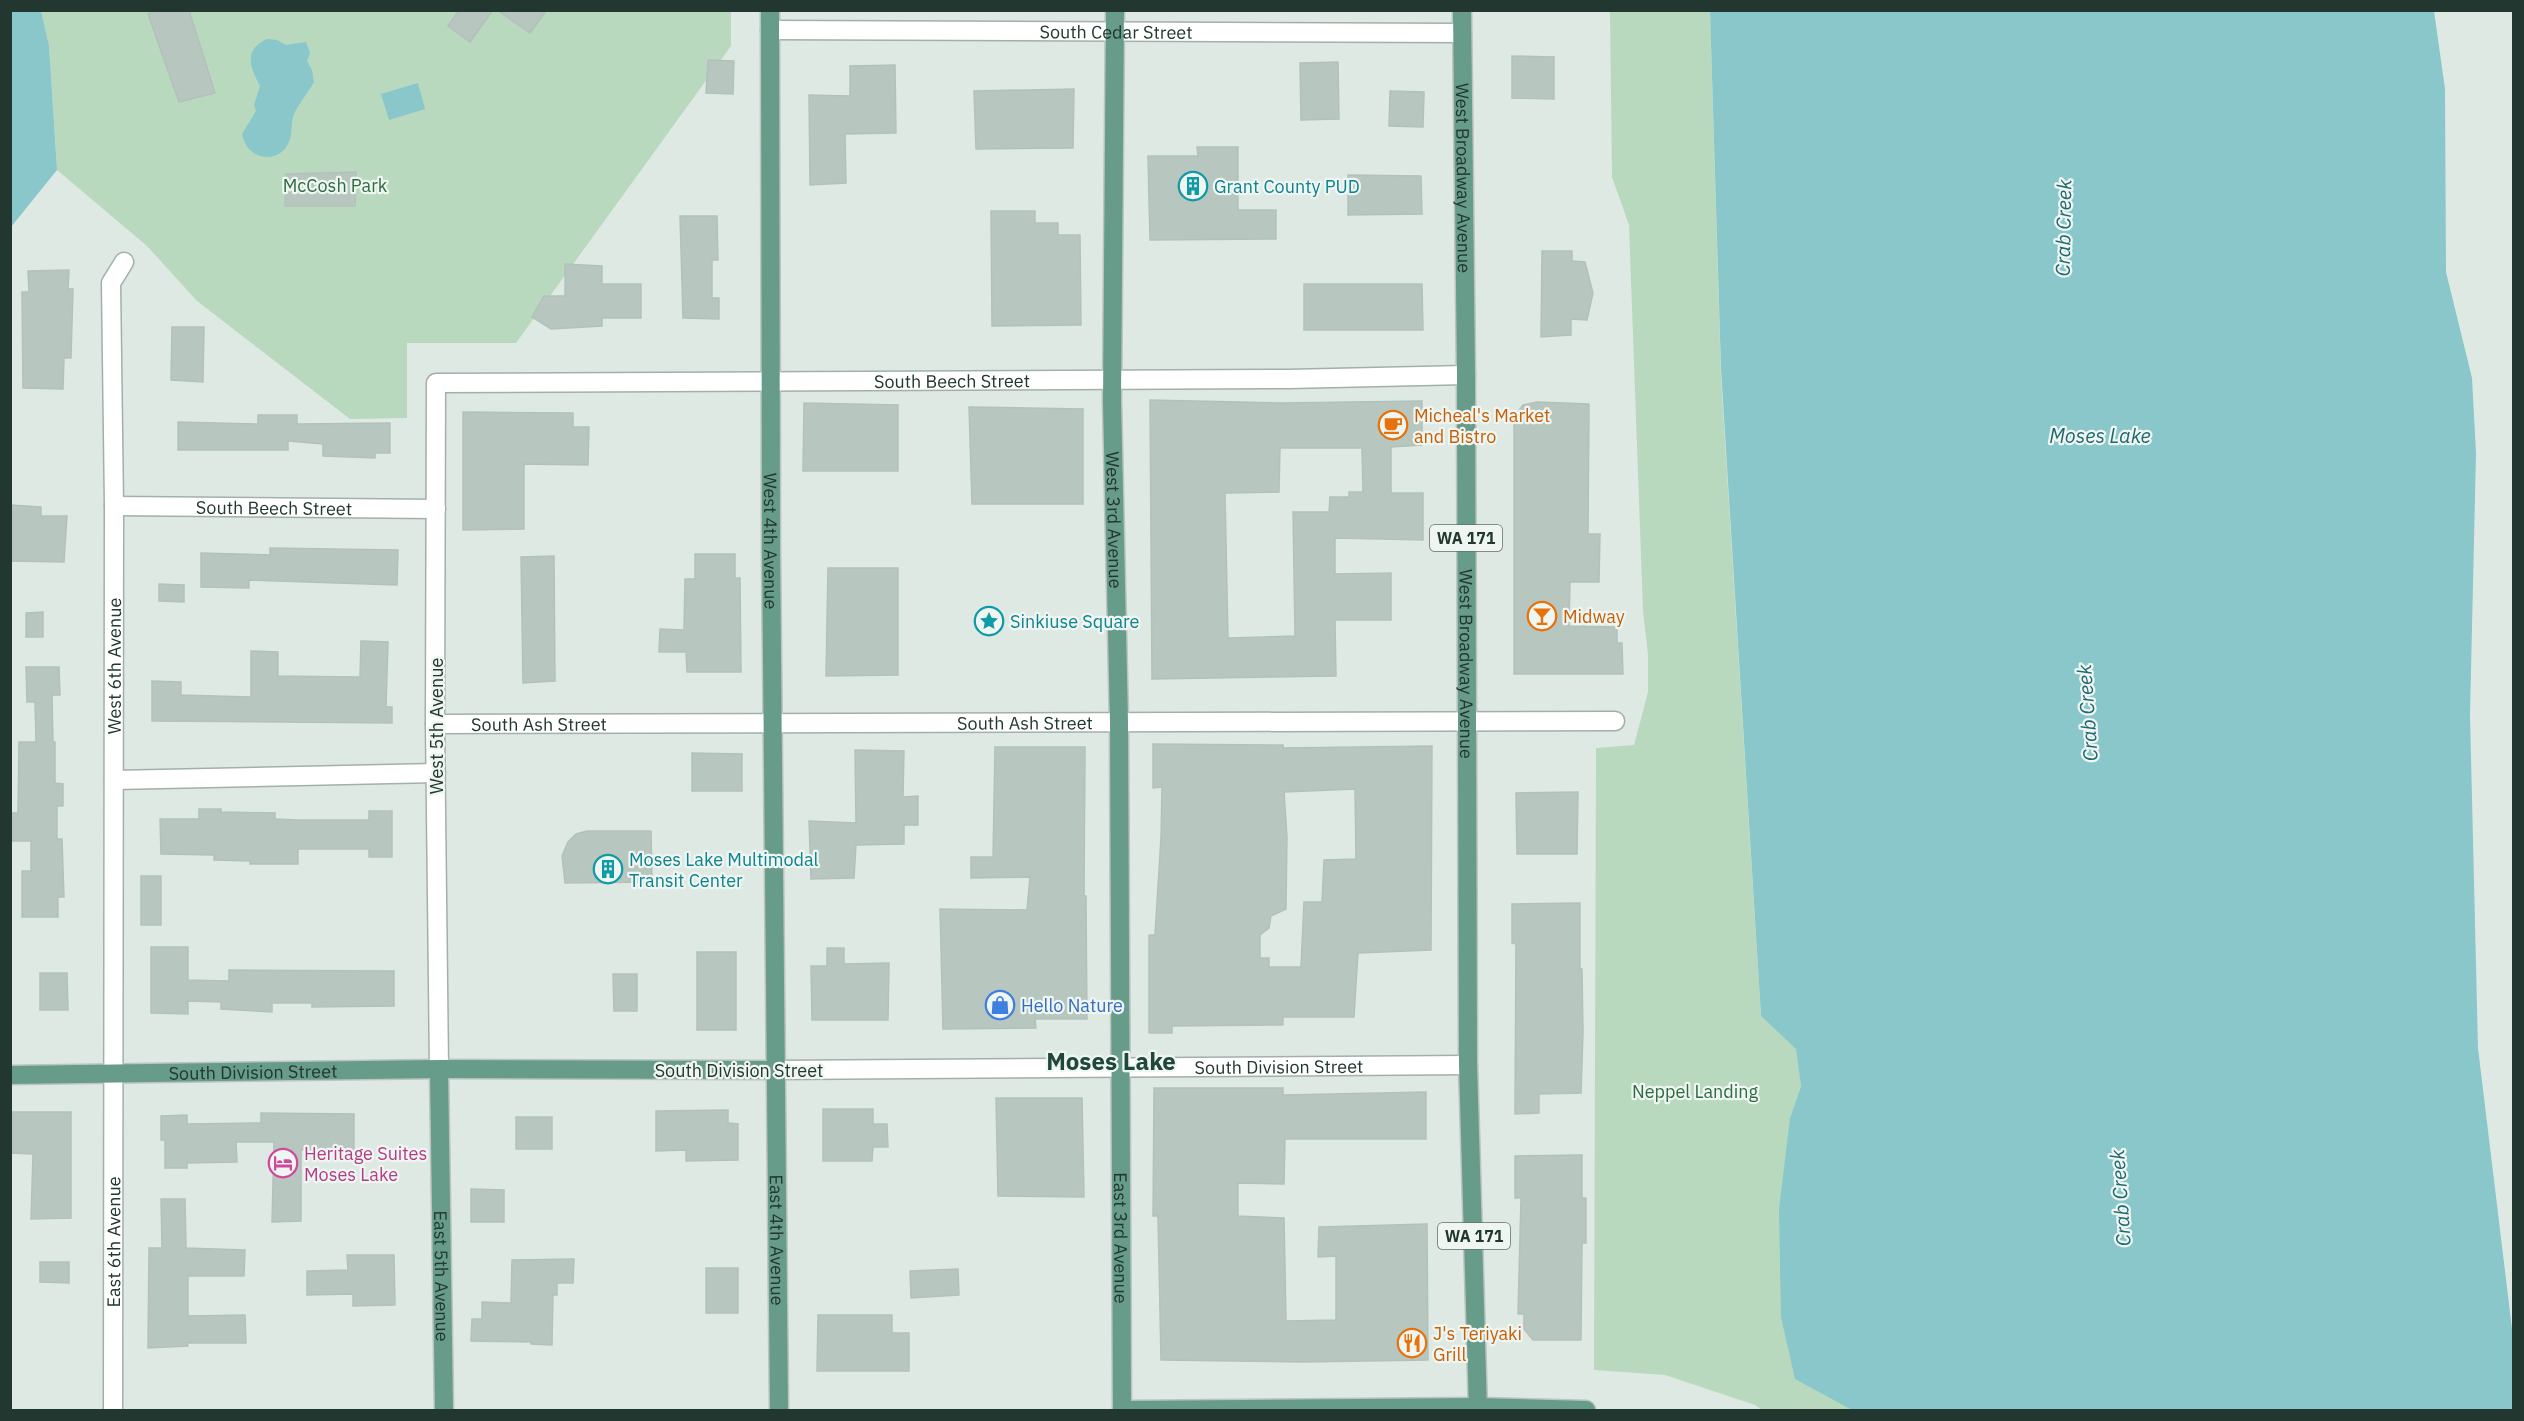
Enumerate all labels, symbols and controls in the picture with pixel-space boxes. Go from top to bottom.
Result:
street label: South Cedar Street [1039,20,1193,43]
street label: West Broadway Avenue [1451,83,1476,273]
building icon: Grant County PUD [1177,170,1209,202]
park label: McCosh Park [283,174,388,197]
place label: Grant County PUD [1214,175,1360,198]
water label: Crab Creek [2049,179,2077,277]
street label: South Beech Street [874,369,1030,392]
place label: Micheal's Market and Bistro [1414,404,1550,448]
cafe icon: Micheal's Market and Bistro [1377,409,1409,441]
water label: Moses Lake [2049,422,2151,449]
street label: West 3rd Avenue [1102,451,1128,589]
street label: West 4th Avenue [759,473,783,610]
street label: South Beech Street [196,495,352,520]
road number: WA 171 [1430,525,1502,551]
street label: West Broadway Avenue [1455,569,1479,759]
street label: West 6th Avenue [102,598,125,734]
bar icon: Midway [1526,600,1558,632]
place icon: Sinkiuse Square [973,605,1005,637]
place label: Midway [1563,605,1625,628]
place label: Sinkiuse Square [1010,610,1140,633]
street label: West 5th Avenue [425,658,448,794]
water label: Crab Creek [2070,663,2104,762]
street label: South Ash Street [957,711,1093,734]
street label: South Ash Street [471,712,607,735]
place label: Moses Lake Multimodal Transit Center [629,848,819,892]
building icon: Moses Lake Multimodal Transit Center [592,853,624,885]
shop icon: Hello Nature [984,989,1016,1021]
place label: Hello Nature [1021,994,1123,1017]
district label: Moses Lake [1046,1045,1176,1077]
street label: South Division Street [1194,1054,1363,1078]
street label: South Division Street [168,1059,338,1084]
street label: South Division Street [655,1059,823,1082]
park label: Neppel Landing [1632,1080,1758,1103]
place label: Heritage Suites Moses Lake [304,1142,427,1186]
hotel icon: Heritage Suites Moses Lake [267,1147,299,1179]
water label: Crab Creek [2103,1148,2137,1247]
street label: East 3rd Avenue [1109,1172,1133,1304]
street label: East 4th Avenue [765,1174,790,1306]
street label: East 6th Avenue [102,1176,125,1308]
street label: East 5th Avenue [430,1210,454,1342]
road number: WA 171 [1438,1223,1510,1249]
place label: J's Teriyaki Grill [1433,1322,1522,1366]
restaurant icon: J's Teriyaki Grill [1396,1327,1428,1359]

